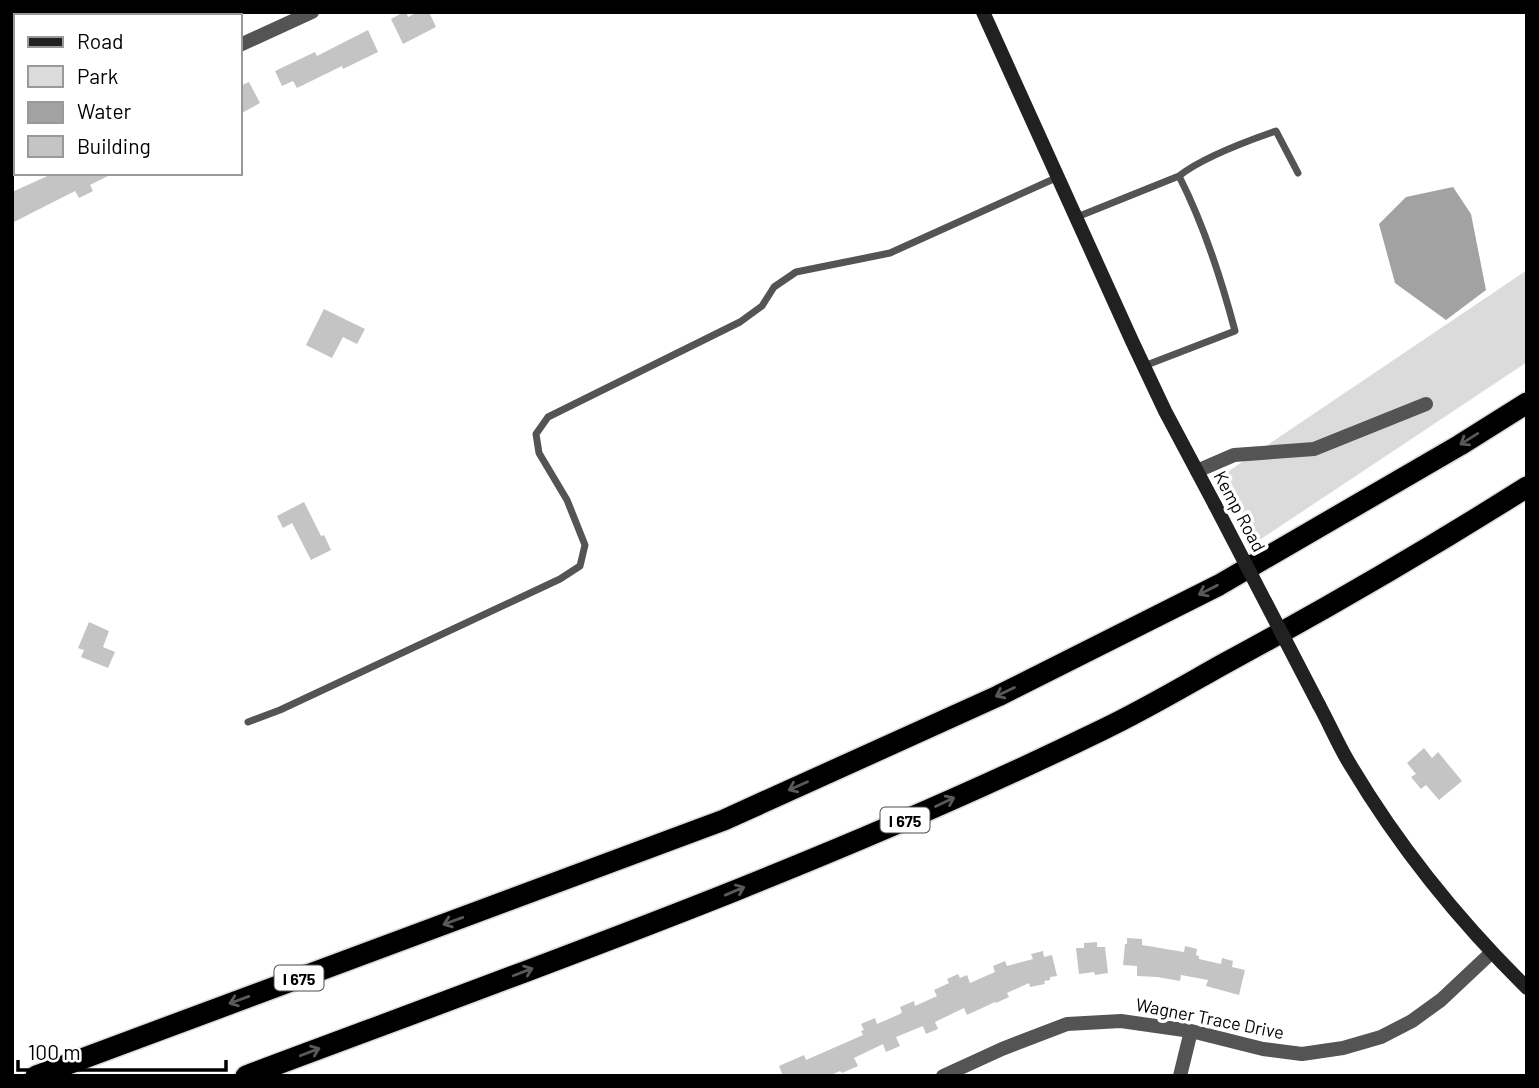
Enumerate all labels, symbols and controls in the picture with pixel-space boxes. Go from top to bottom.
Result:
legend [14,14,242,175]
text: Road [77,28,123,53]
text: Park [77,63,118,88]
text: Water [77,98,132,123]
text: Building [77,133,151,158]
one-way arrow [1460,432,1479,447]
street label: Kemp Road [1210,467,1270,555]
one-way arrow [1199,583,1219,597]
one-way arrow [995,686,1016,700]
one-way arrow [788,780,809,793]
one-way arrow [934,795,955,808]
road number: I 675 [880,807,930,832]
one-way arrow [724,884,746,897]
one-way arrow [442,915,464,928]
one-way arrow [511,965,533,977]
road number: I 675 [274,966,324,990]
street label: Wagner Trace Drive [1134,993,1286,1043]
one-way arrow [229,995,251,1007]
scale bar [18,1028,226,1072]
text: 100 m [28,1039,81,1064]
one-way arrow [298,1044,320,1057]

